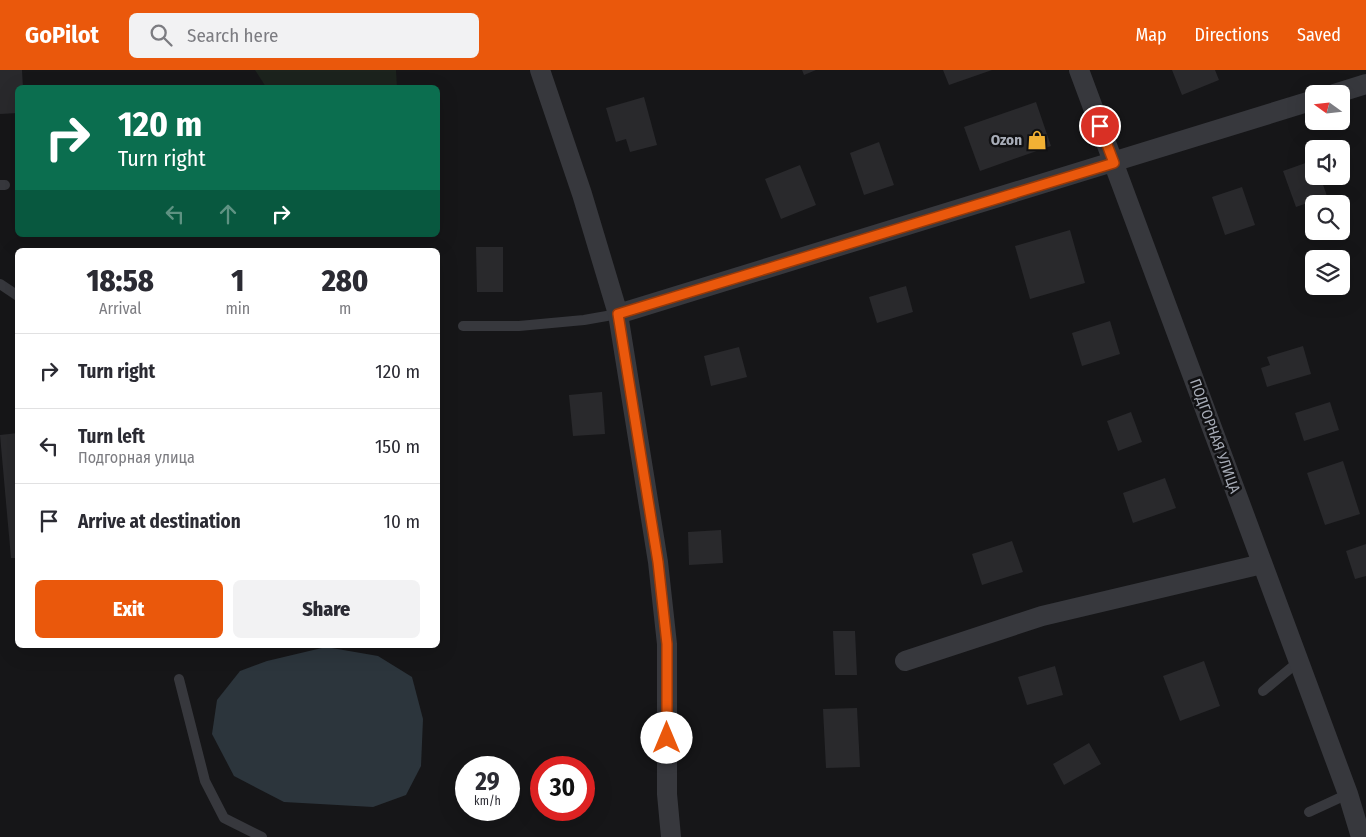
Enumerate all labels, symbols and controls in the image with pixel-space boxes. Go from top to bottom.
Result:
search box [129,13,479,58]
text: GoPilot [25,21,99,49]
icon: search [147,21,175,49]
text: Search here [187,24,279,47]
text: Map [1135,24,1167,46]
text: Directions [1195,24,1269,46]
text: Saved [1297,24,1341,46]
north arrow [1305,85,1350,130]
map controls [1305,85,1350,295]
text: 120 m [118,103,202,145]
icon: right [35,105,100,170]
pin [1079,105,1121,147]
icon: arrive [1086,112,1114,140]
shop icon: Ozon [1026,129,1048,151]
place label: Ozon [991,131,1022,149]
button: sound [1305,140,1350,185]
text: Turn right [118,145,206,172]
button: search [1305,195,1350,240]
icon: left [161,200,189,228]
icon: ahead [214,200,242,228]
icon: right [267,200,295,228]
button: layers [1305,250,1350,295]
text: 18:58 [86,263,154,299]
text: 1 [231,263,244,299]
text: 280 [322,263,368,299]
text: Arrival [99,299,141,318]
text: min [225,299,250,318]
text: m [339,299,351,318]
icon: right [35,357,63,385]
text: Turn right [78,360,155,383]
text: 120 m [375,360,420,383]
street label: ПОДГОРНАЯ УЛИЦА [1186,376,1244,496]
text: Turn left [78,425,145,448]
icon: left [35,432,63,460]
text: 150 m [375,435,420,458]
text: Подгорная улица [78,448,195,467]
icon: arrive [35,507,63,535]
text: Arrive at destination [78,510,241,533]
text: 10 m [384,510,420,533]
button: Exit [35,580,223,638]
button: Share [233,580,420,638]
position arrow [640,711,692,763]
speed limit sign: 30 [530,756,595,821]
text: 29 [475,767,500,797]
text: km/h [474,794,501,808]

